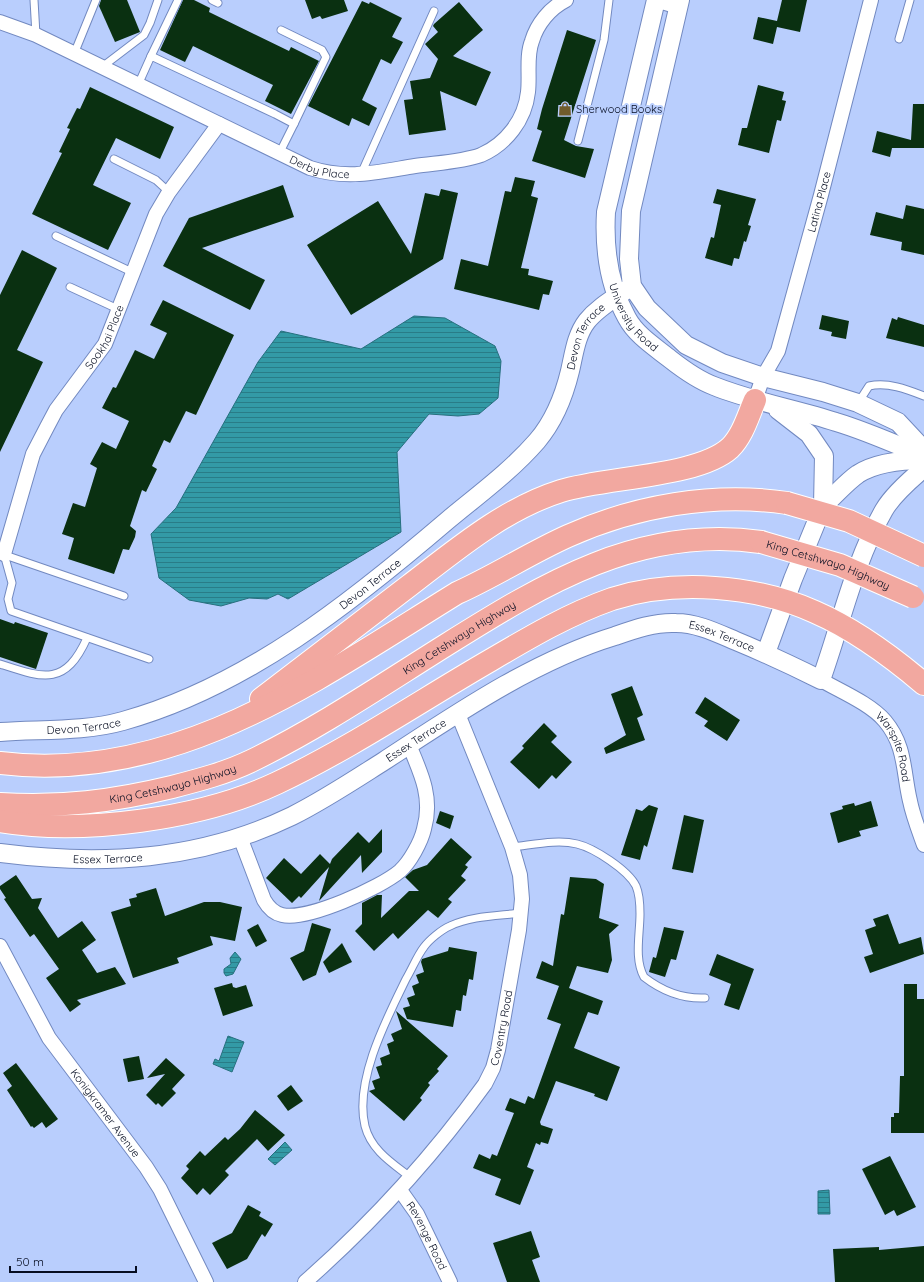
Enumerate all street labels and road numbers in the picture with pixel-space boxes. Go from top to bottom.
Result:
street label: Derby Place [287,152,350,181]
street label: Latina Place [804,170,834,234]
street label: University Road [606,281,661,354]
street label: Devon Terrace [564,300,608,371]
street label: Sookhai Place [82,303,127,372]
street label: King Cetshwayo Highway [765,537,892,593]
street label: Devon Terrace [336,556,404,613]
street label: King Cetshwayo Highway [400,597,518,678]
street label: Essex Terrace [688,617,757,655]
street label: Warspite Road [873,709,913,783]
street label: Devon Terrace [46,715,122,737]
street label: Essex Terrace [383,715,449,765]
street label: King Cetshwayo Highway [108,761,238,806]
street label: Essex Terrace [73,850,143,866]
street label: Coventry Road [487,989,515,1067]
street label: Konigkramer Avenue [68,1066,143,1160]
street label: Revenge Road [403,1199,450,1272]

